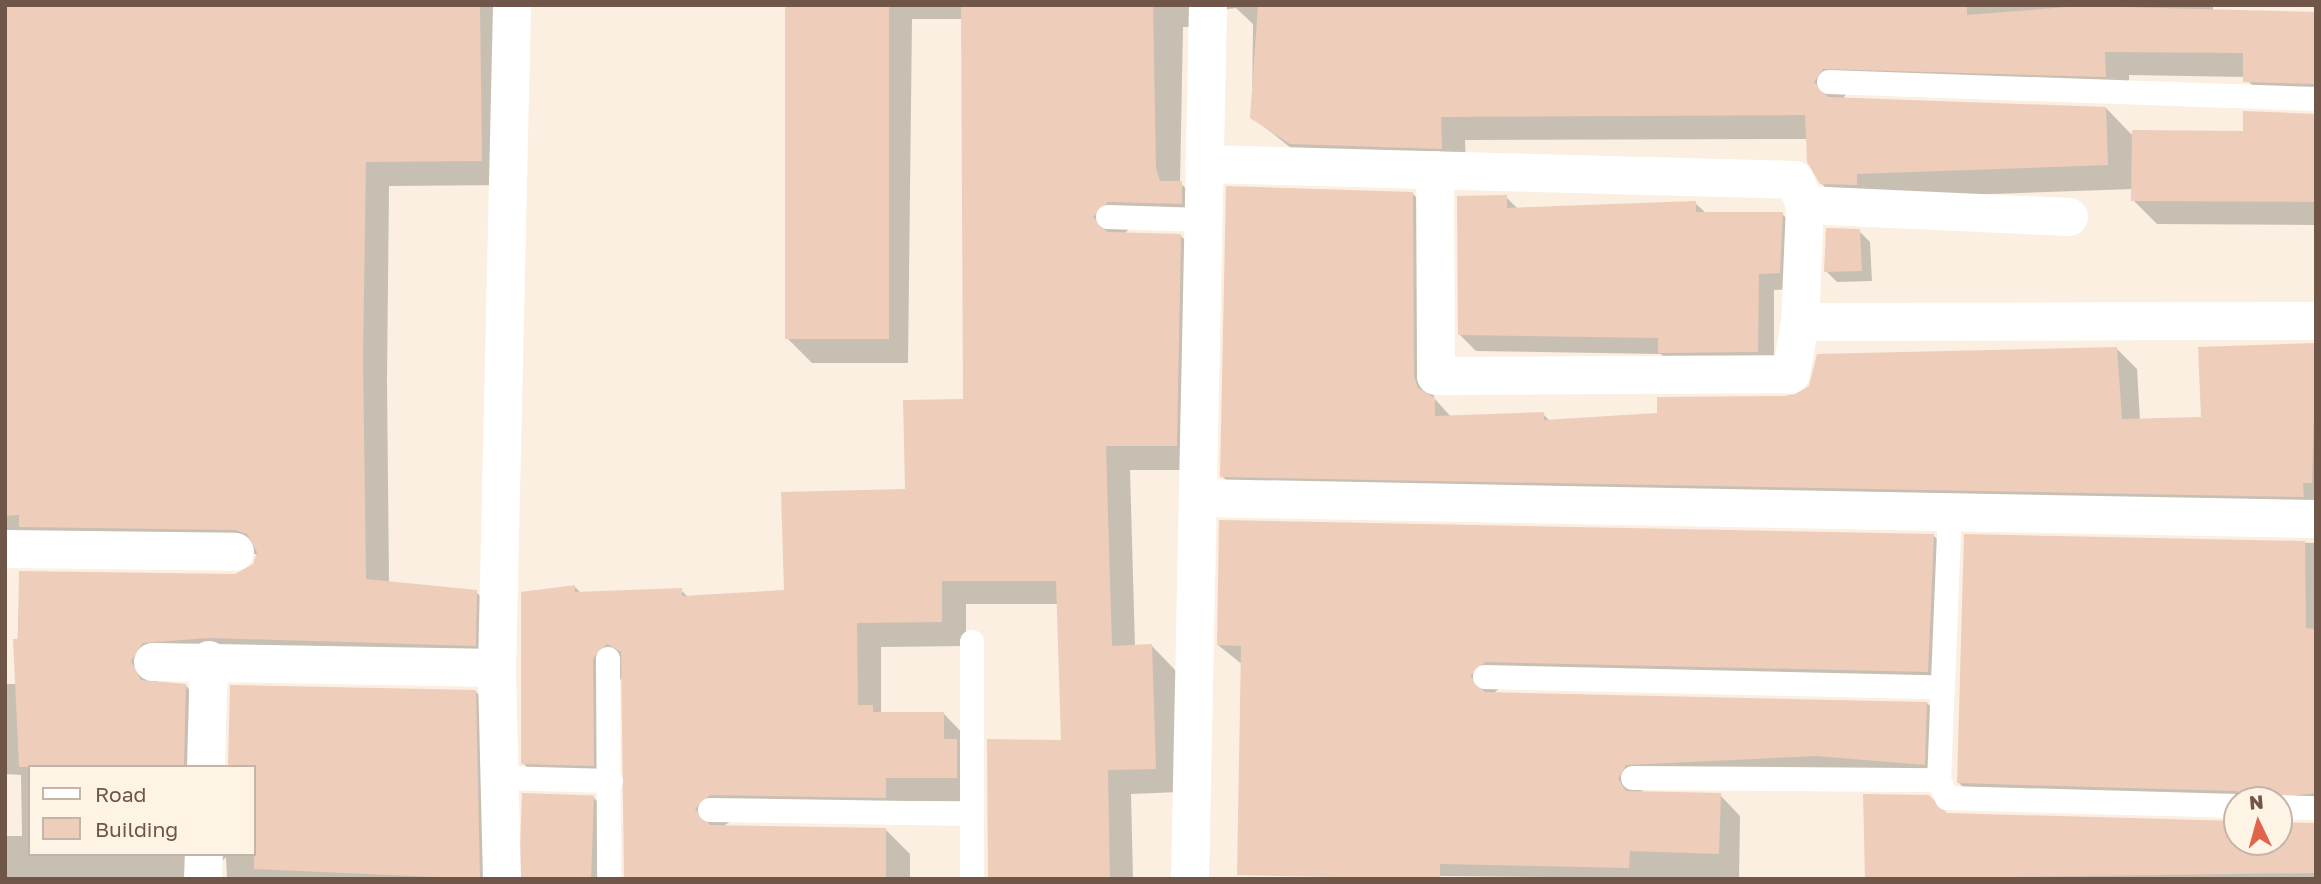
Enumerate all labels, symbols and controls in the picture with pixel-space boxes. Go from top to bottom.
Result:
legend [28,765,256,856]
text: Road [95,781,146,807]
north arrow [2223,786,2293,856]
text: N [2248,789,2264,814]
text: Building [95,816,178,842]

